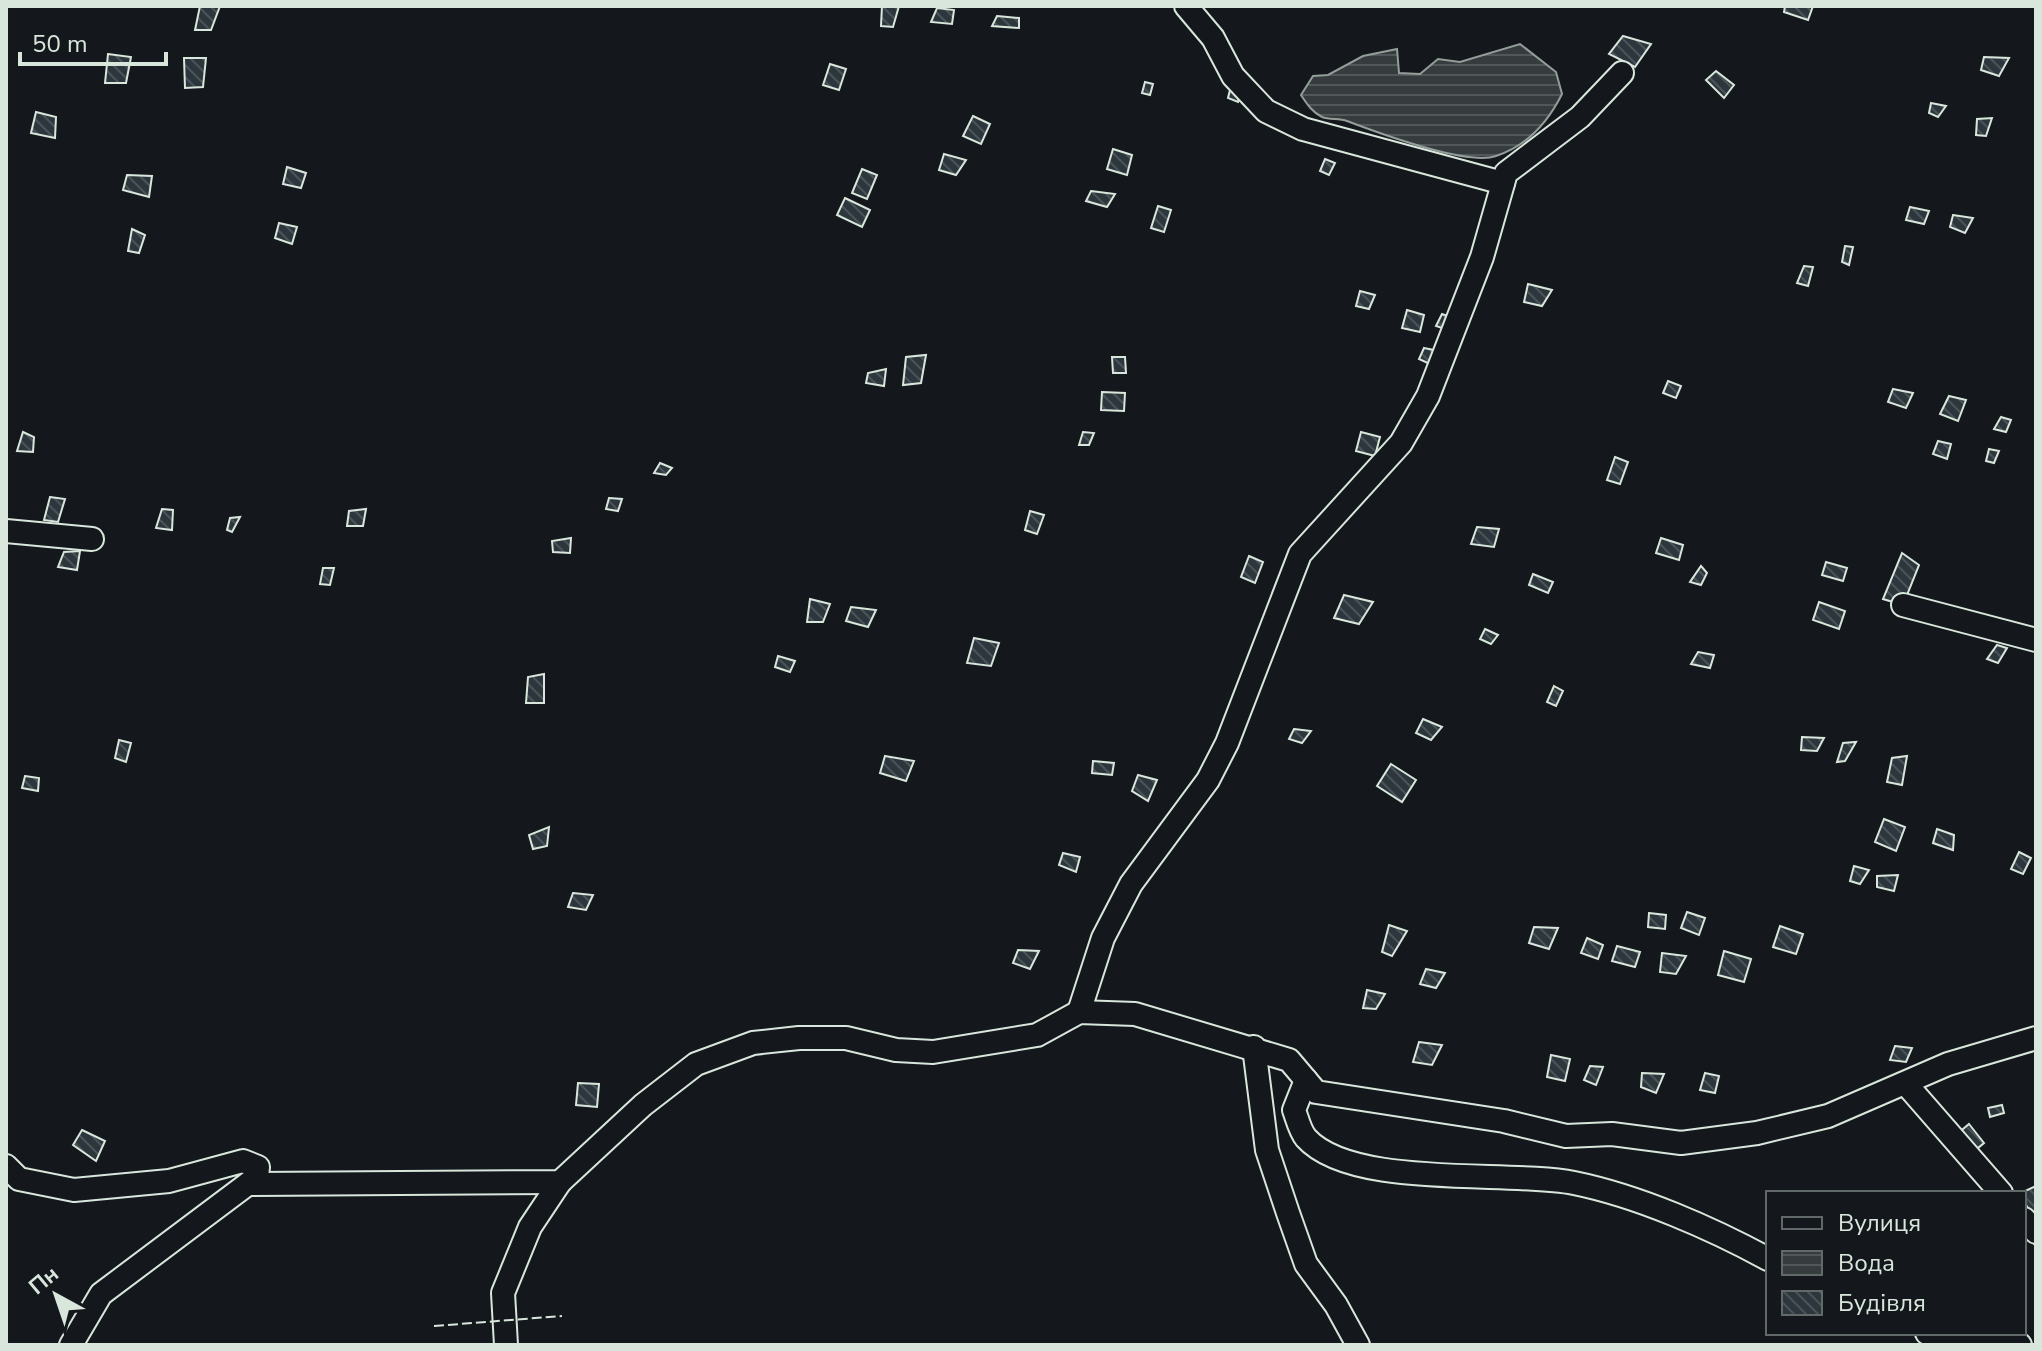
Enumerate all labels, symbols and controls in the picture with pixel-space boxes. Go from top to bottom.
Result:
scale bar [20,16,166,66]
text: 50 m [32,28,88,60]
legend [1766,1191,2026,1335]
text: Вулиця [1838,1207,1921,1239]
text: Вода [1838,1247,1895,1279]
north arrow [16,1255,96,1335]
text: Пн [23,1259,65,1302]
text: Будівля [1838,1287,1926,1319]

